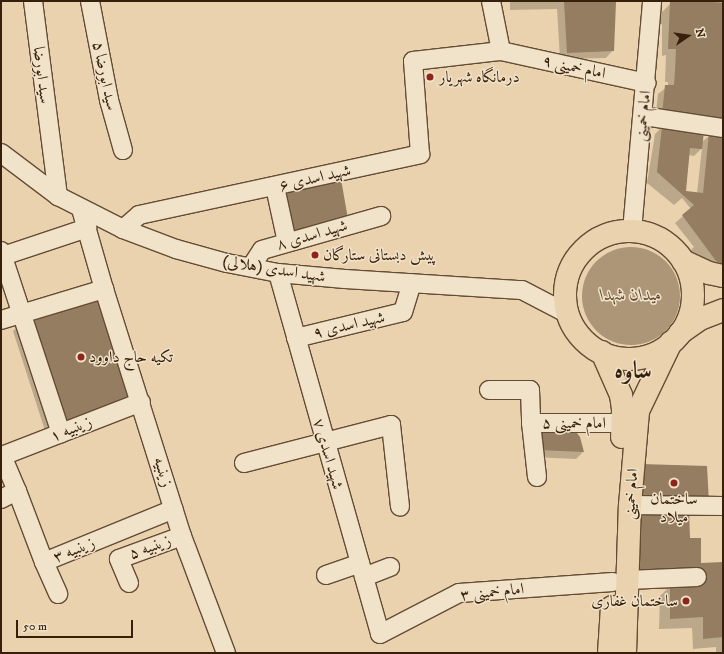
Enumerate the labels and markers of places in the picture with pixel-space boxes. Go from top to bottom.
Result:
place label: درمانگاه شهریار [439,67,520,87]
marker: درمانگاه شهریار [424,71,436,83]
place label: پیش دبستانی ستارگان [323,245,436,265]
marker: پیش دبستانی ستارگان [310,250,320,260]
place label: تکیه حاج داوود [89,347,173,367]
marker: تکیه حاج داوود [76,352,86,362]
marker: ساختمان میلاد [669,478,679,488]
place label: ساختمان میلاد [650,489,698,527]
place label: ساختمان غفاری [591,591,678,611]
marker: ساختمان غفاری [681,596,691,606]

